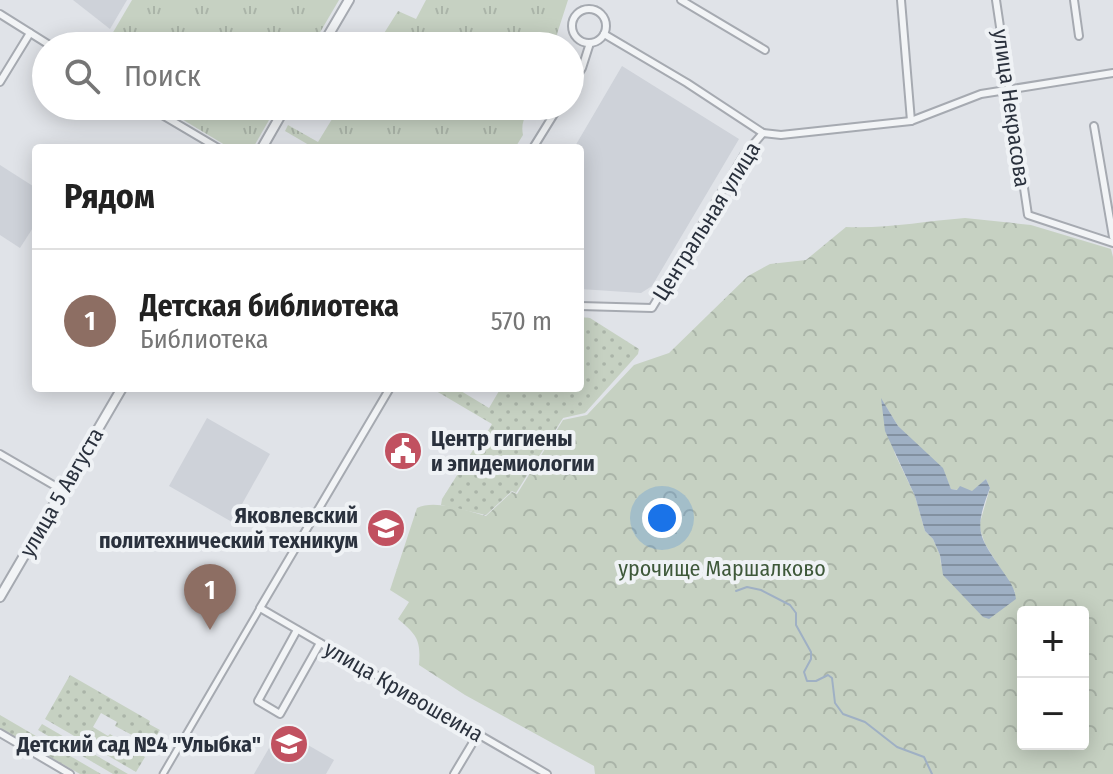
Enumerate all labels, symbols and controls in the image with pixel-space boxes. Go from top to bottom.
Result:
street label: улица Некрасова [987,27,1036,189]
search box [32,32,584,120]
icon: search [60,54,104,98]
text: Поиск [124,58,201,94]
street label: Центральная улица [647,137,766,306]
text: Рядом [64,176,155,217]
text: Детская библиотека [140,288,399,324]
text: 1 [85,306,96,337]
text: 570 m [491,306,552,337]
text: Библиотека [140,324,269,355]
street label: улица 5 Августа [14,423,109,562]
place label: Центр гигиены и эпидемиологии [431,425,595,477]
public building icon: Центр гигиены и эпидемиологии [382,430,424,472]
your location [642,498,682,538]
place label: Яковлевский политехнический техникум [99,502,358,554]
school or university icon: Яковлевский политехнический техникум [365,507,407,549]
park label: урочище Маршалково [618,555,826,582]
pin: 1 [184,564,236,630]
map controls [1017,606,1089,750]
button: + [1017,606,1089,678]
street label: улица Кривошеина [319,635,488,748]
button: − [1017,678,1089,750]
school or university icon: Детский сад №4 "Улыбка" [268,723,310,765]
place label: Детский сад №4 "Улыбка" [16,731,261,758]

